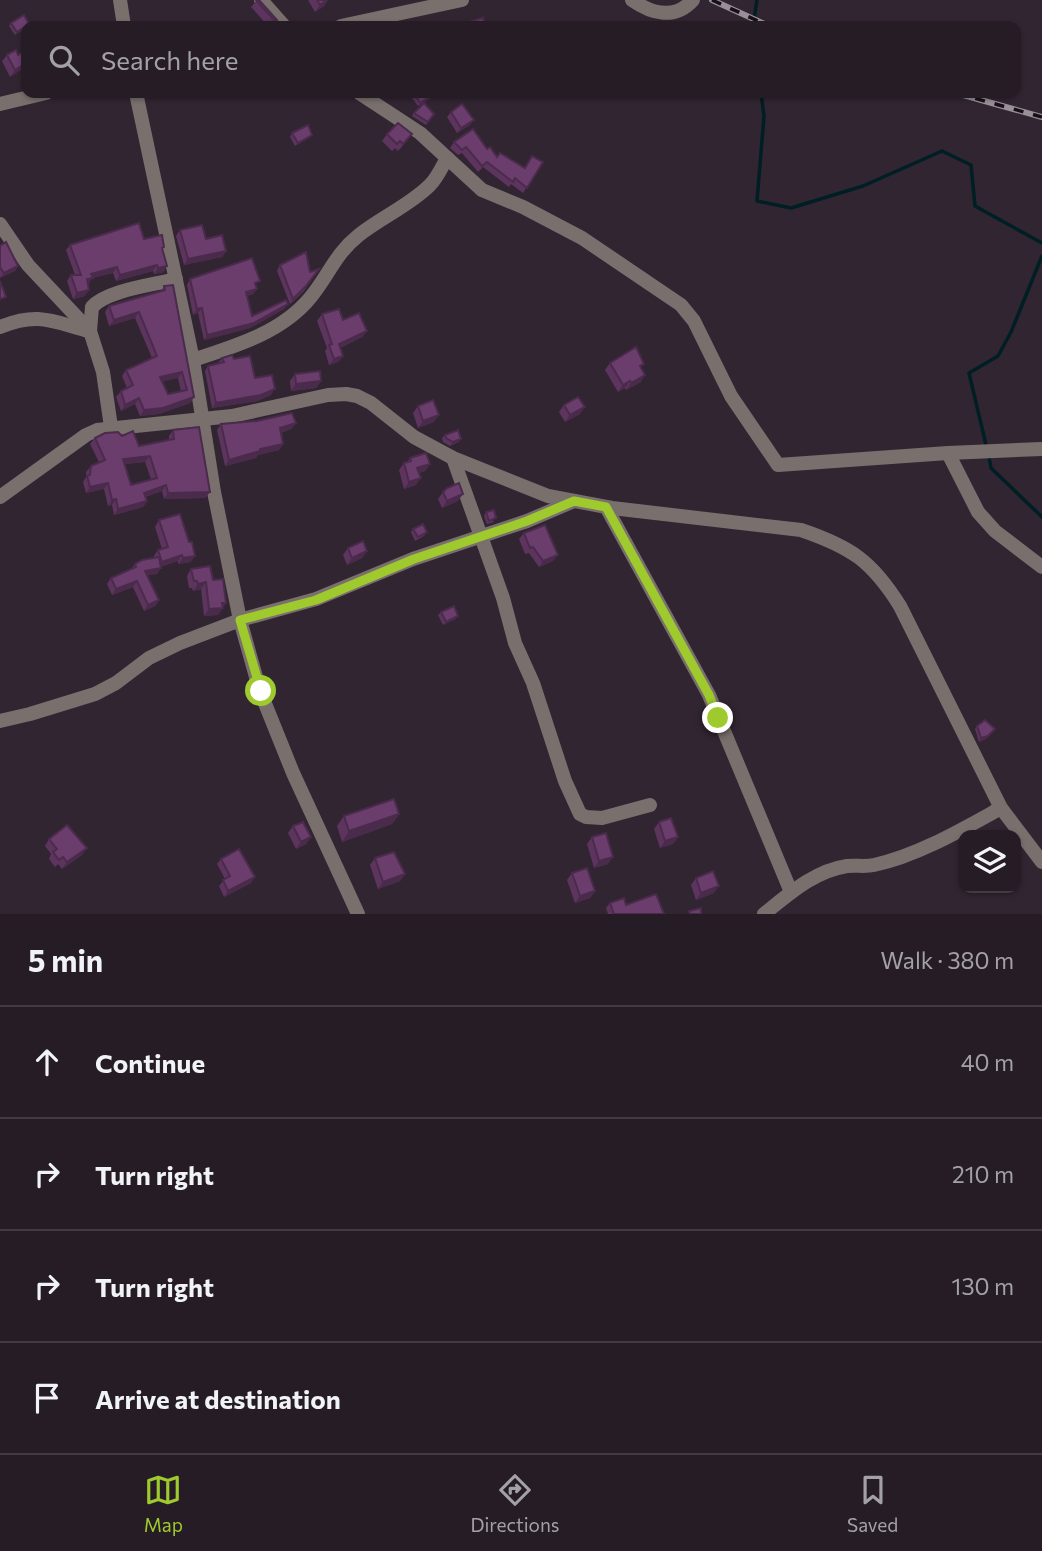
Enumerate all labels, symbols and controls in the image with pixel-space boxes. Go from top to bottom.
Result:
search box [21,21,1021,98]
icon: search [45,41,83,79]
text: Search here [101,44,239,75]
route start [245,675,276,706]
route end [702,702,733,733]
map controls [958,830,1021,893]
button: layers [958,830,1021,893]
text: 5 min [28,941,103,978]
text: Walk · 380 m [881,946,1014,974]
icon: ahead [28,1043,66,1081]
text: Continue [95,1047,205,1078]
text: 40 m [961,1048,1014,1076]
icon: right [28,1155,66,1193]
text: Turn right [95,1159,214,1190]
text: 210 m [952,1160,1014,1188]
icon: right [28,1267,66,1305]
text: Turn right [95,1271,214,1302]
text: 130 m [952,1272,1014,1300]
icon: arrive [28,1379,66,1417]
text: Arrive at destination [95,1383,341,1414]
tab: Map [144,1471,183,1536]
tab: Directions [470,1471,560,1536]
tab: Saved [847,1471,898,1536]

